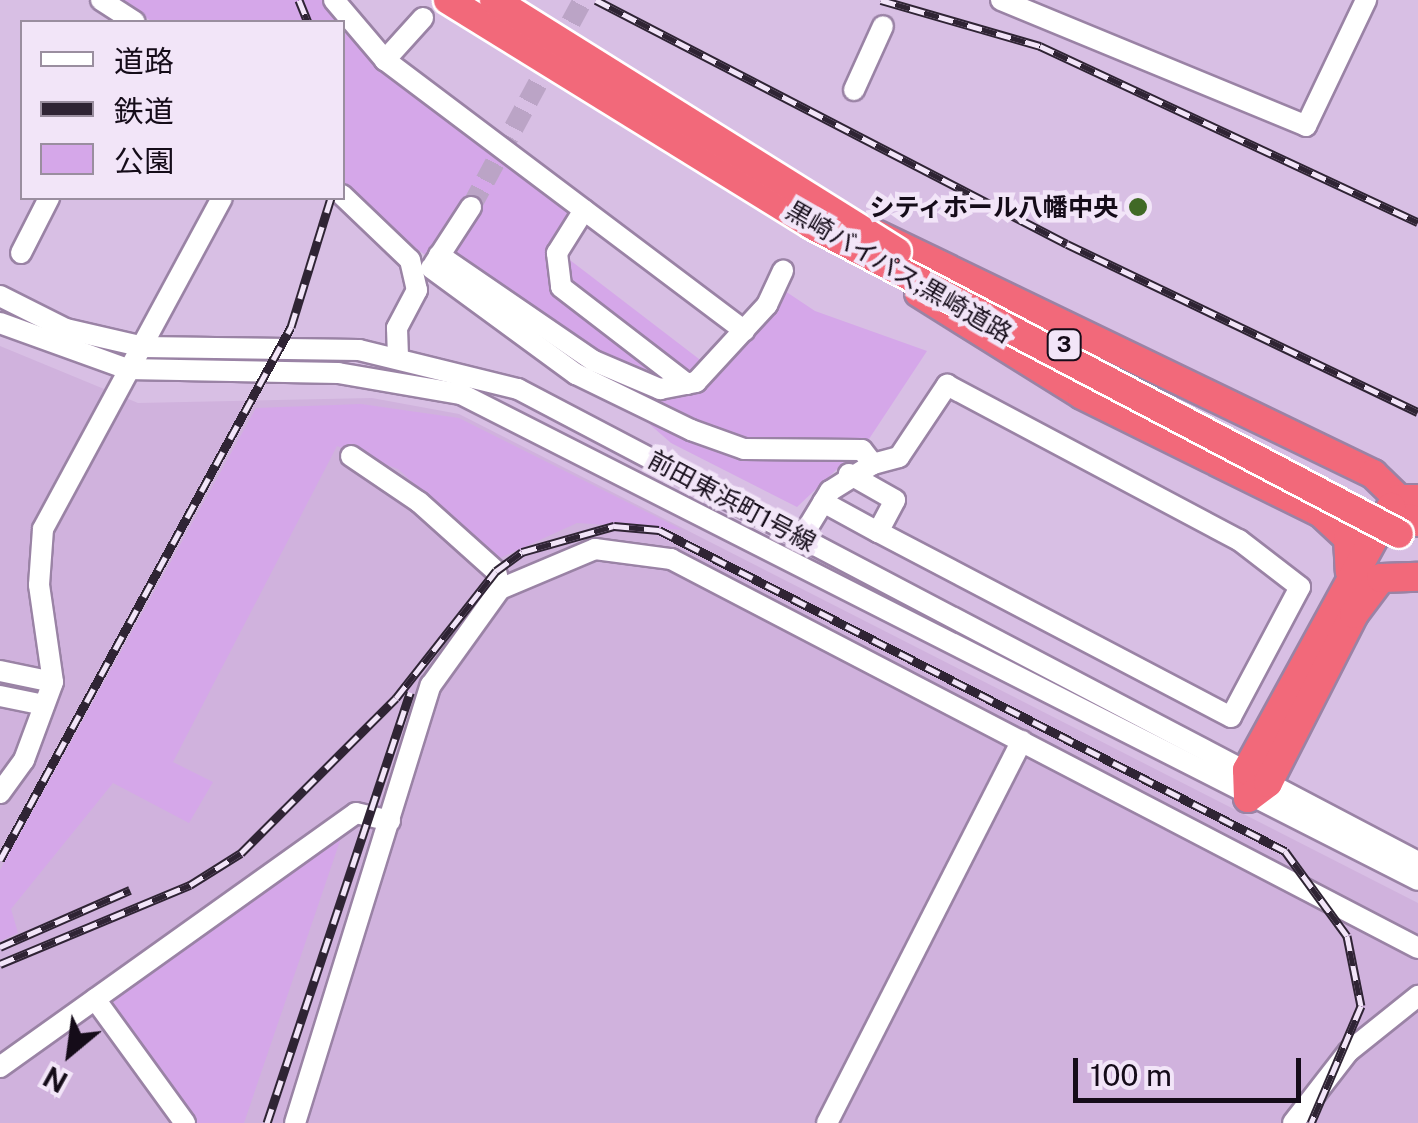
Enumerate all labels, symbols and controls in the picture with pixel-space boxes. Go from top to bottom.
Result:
legend [20,20,345,200]
text: 道路 [114,43,174,79]
text: 鉄道 [114,93,174,129]
text: 公園 [114,143,174,179]
place label: シティホール八幡中央 [868,192,1118,222]
street label: 黒崎バイパス;黒崎道路 [781,195,1017,349]
marker: シティホール八幡中央 [1127,196,1149,218]
road number: 3 [1046,328,1082,362]
street label: 前田東浜町1号線 [643,444,821,558]
north arrow [20,1003,120,1103]
scale bar [1078,1038,1306,1100]
text: 100 m [1090,1057,1172,1093]
text: N [38,1060,73,1099]

